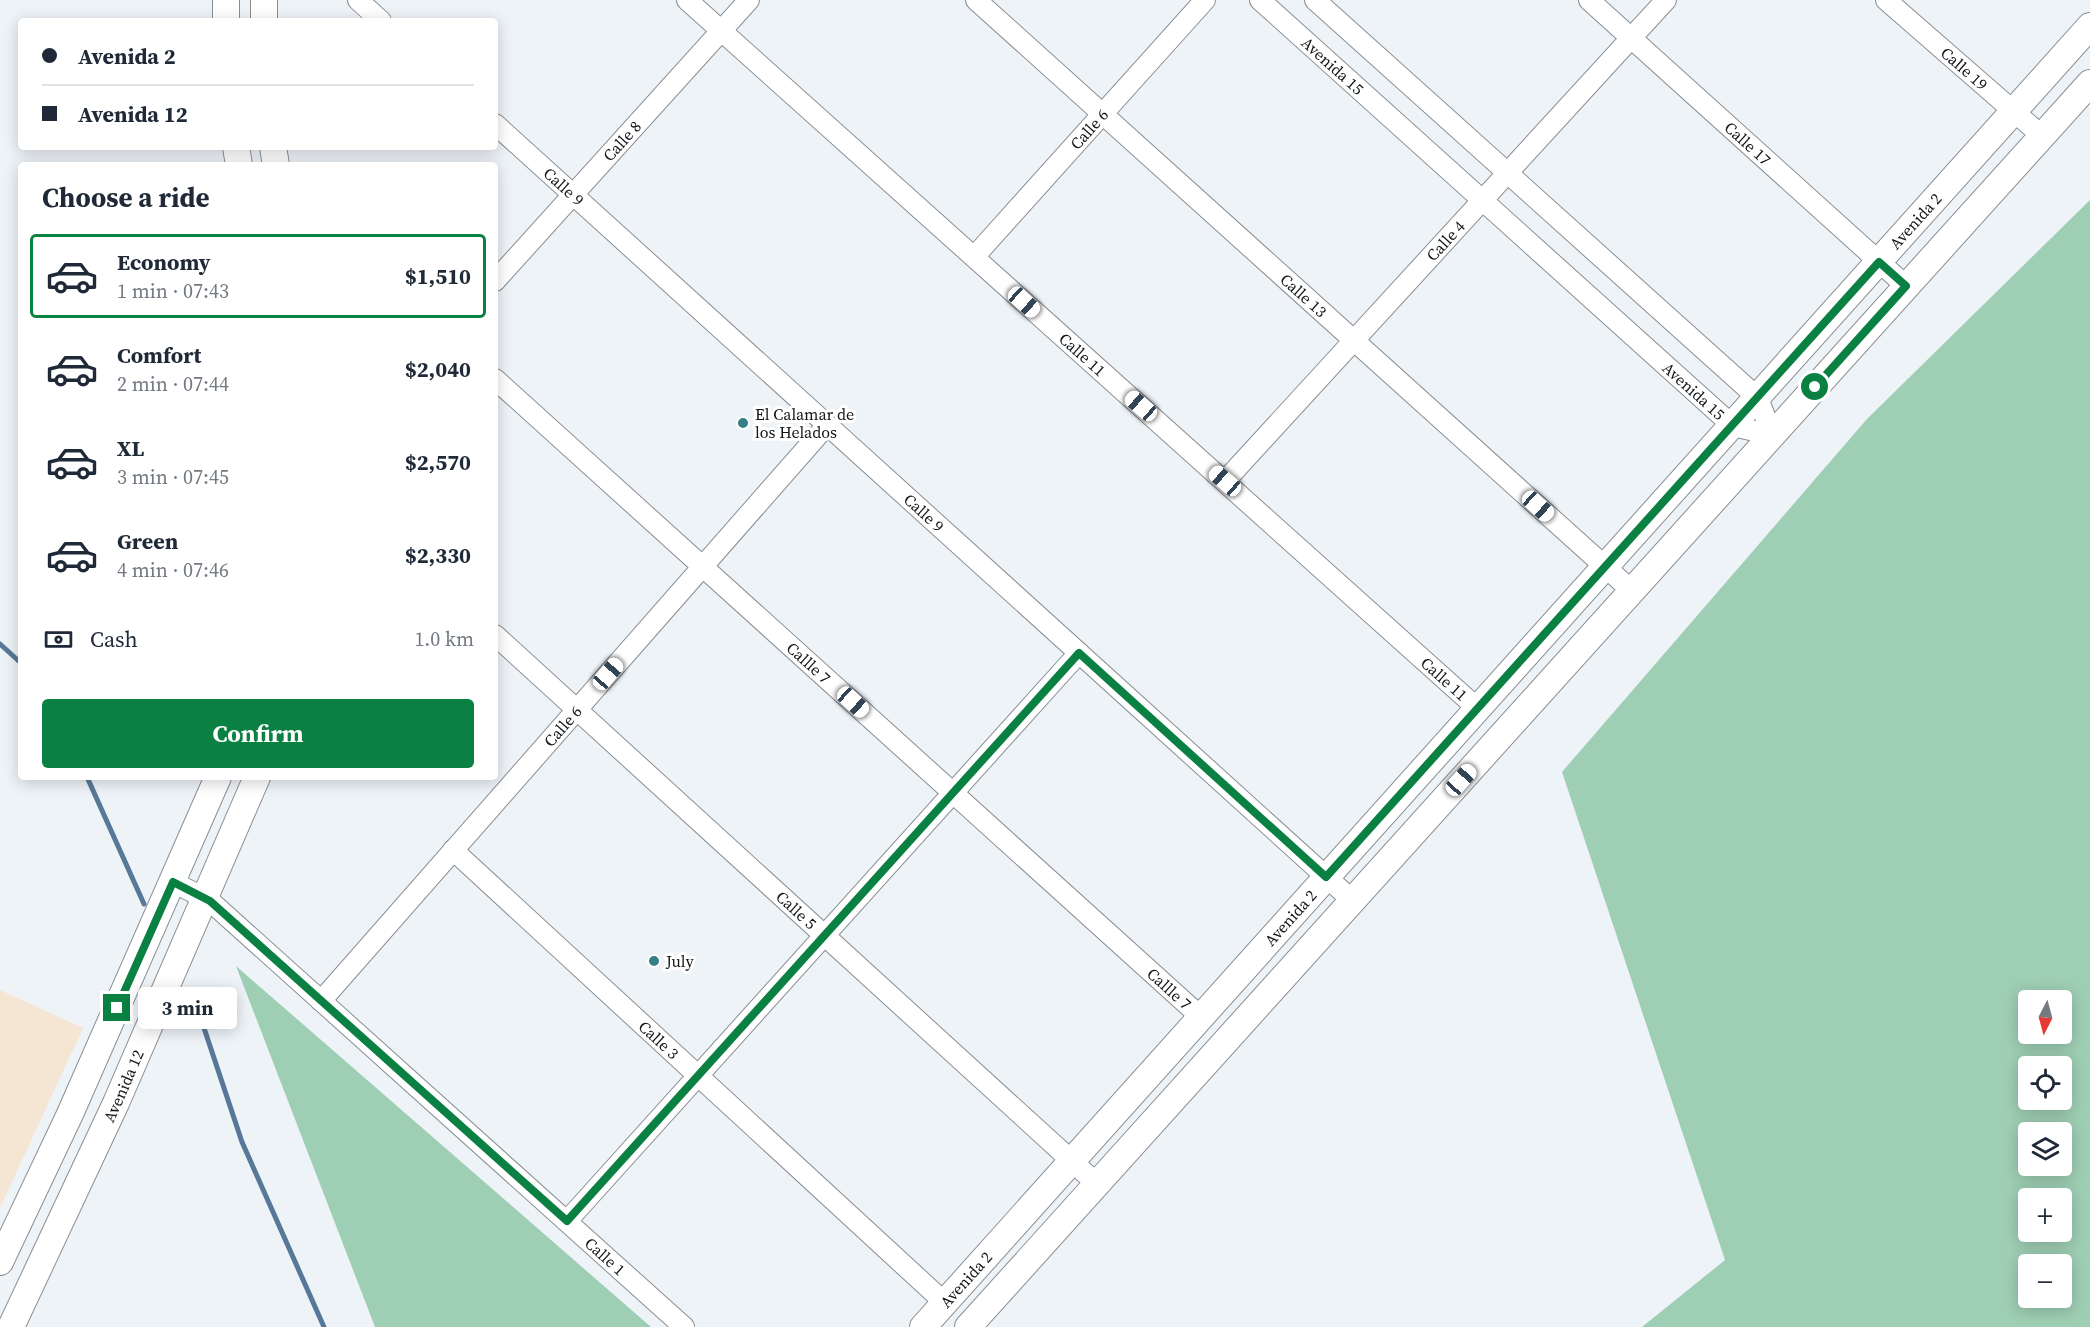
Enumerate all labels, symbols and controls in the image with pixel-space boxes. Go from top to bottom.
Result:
street label: Avenida 15 [1297,32,1369,100]
text: Avenida 2 [78,41,176,71]
street label: Calle 19 [1936,42,1993,95]
text: Avenida 12 [78,99,188,129]
street label: Calle 6 [1065,104,1113,154]
street label: Calle 8 [598,116,646,166]
street label: Calle 17 [1720,117,1776,170]
street label: Calle 9 [539,162,589,211]
text: Choose a ride [42,179,210,216]
street label: Avenida 2 [1884,188,1946,254]
street label: Calle 4 [1421,216,1470,266]
text: Economy [117,247,211,277]
icon: car [45,249,99,303]
text: $1,510 [405,261,471,291]
street label: Calle 13 [1276,268,1332,322]
text: 1 min · 07:43 [117,277,229,305]
car [1005,283,1043,321]
street label: Calle 11 [1054,328,1111,381]
text: Comfort [117,340,201,370]
icon: car [45,342,99,396]
text: $2,040 [405,354,471,384]
street label: Avenida 15 [1658,357,1730,425]
text: 2 min · 07:44 [117,370,229,398]
route start [1801,373,1828,400]
car [1122,387,1160,425]
place label: El Calamar de los Helados [755,403,854,443]
marker: El Calamar de los Helados [736,416,750,430]
text: XL [117,433,144,463]
icon: car [45,435,99,489]
text: $2,570 [405,447,471,477]
car [1206,462,1244,500]
text: 3 min · 07:45 [117,463,229,491]
car [1519,487,1557,525]
street label: Calle 9 [899,489,949,537]
text: Green [117,526,178,556]
icon: car [45,528,99,582]
text: $2,330 [405,540,471,570]
text: 4 min · 07:46 [117,556,229,584]
icon: cash [42,623,75,656]
text: Cash [90,624,138,654]
text: 1.0 km [414,625,474,653]
street label: Callle 7 [782,637,836,688]
street label: Calle 11 [1416,652,1472,706]
car [589,655,627,693]
car [834,683,872,721]
button: Confirm [42,699,474,768]
street label: Calle 6 [539,701,587,751]
car [1442,761,1480,799]
street label: Avenida 2 [1259,885,1321,951]
street label: Calle 5 [771,886,822,934]
place label: July [665,950,694,972]
marker: July [647,954,661,968]
street label: Callle 7 [1143,963,1196,1014]
callout: 3 min [138,987,237,1029]
north arrow [2018,990,2072,1044]
map controls [2018,990,2072,1308]
route end [103,994,130,1021]
text: 3 min [162,994,213,1022]
street label: Calle 3 [634,1015,684,1064]
street label: Avenida 12 [98,1046,149,1126]
button: locate [2018,1056,2072,1110]
button: layers [2018,1122,2072,1176]
button: + [2018,1188,2072,1242]
street label: Calle 1 [580,1232,630,1280]
street label: Avenida 2 [935,1246,997,1312]
button: − [2018,1254,2072,1308]

